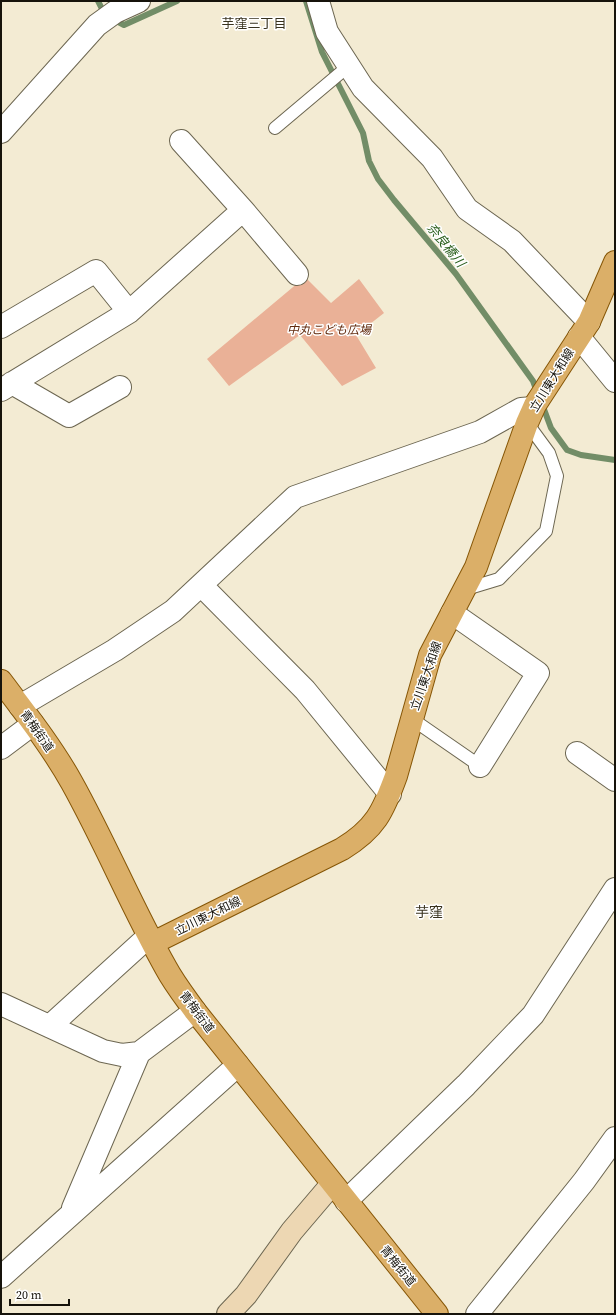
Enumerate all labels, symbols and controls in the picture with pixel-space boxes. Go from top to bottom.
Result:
district label: 芋窪三丁目 [221,15,287,32]
water label: 奈良橋川 [423,219,470,272]
park label: 中丸こども広場 [287,322,373,338]
street label: 立川東大和線 [526,345,578,415]
street label: 立川東大和線 [407,639,445,713]
street label: 青梅街道 [17,707,57,755]
street label: 立川東大和線 [172,893,244,939]
district label: 芋窪 [415,902,443,922]
street label: 青梅街道 [176,988,218,1036]
street label: 青梅街道 [377,1242,419,1290]
scale bar [10,1281,69,1307]
text: 20 m [16,1287,42,1303]

